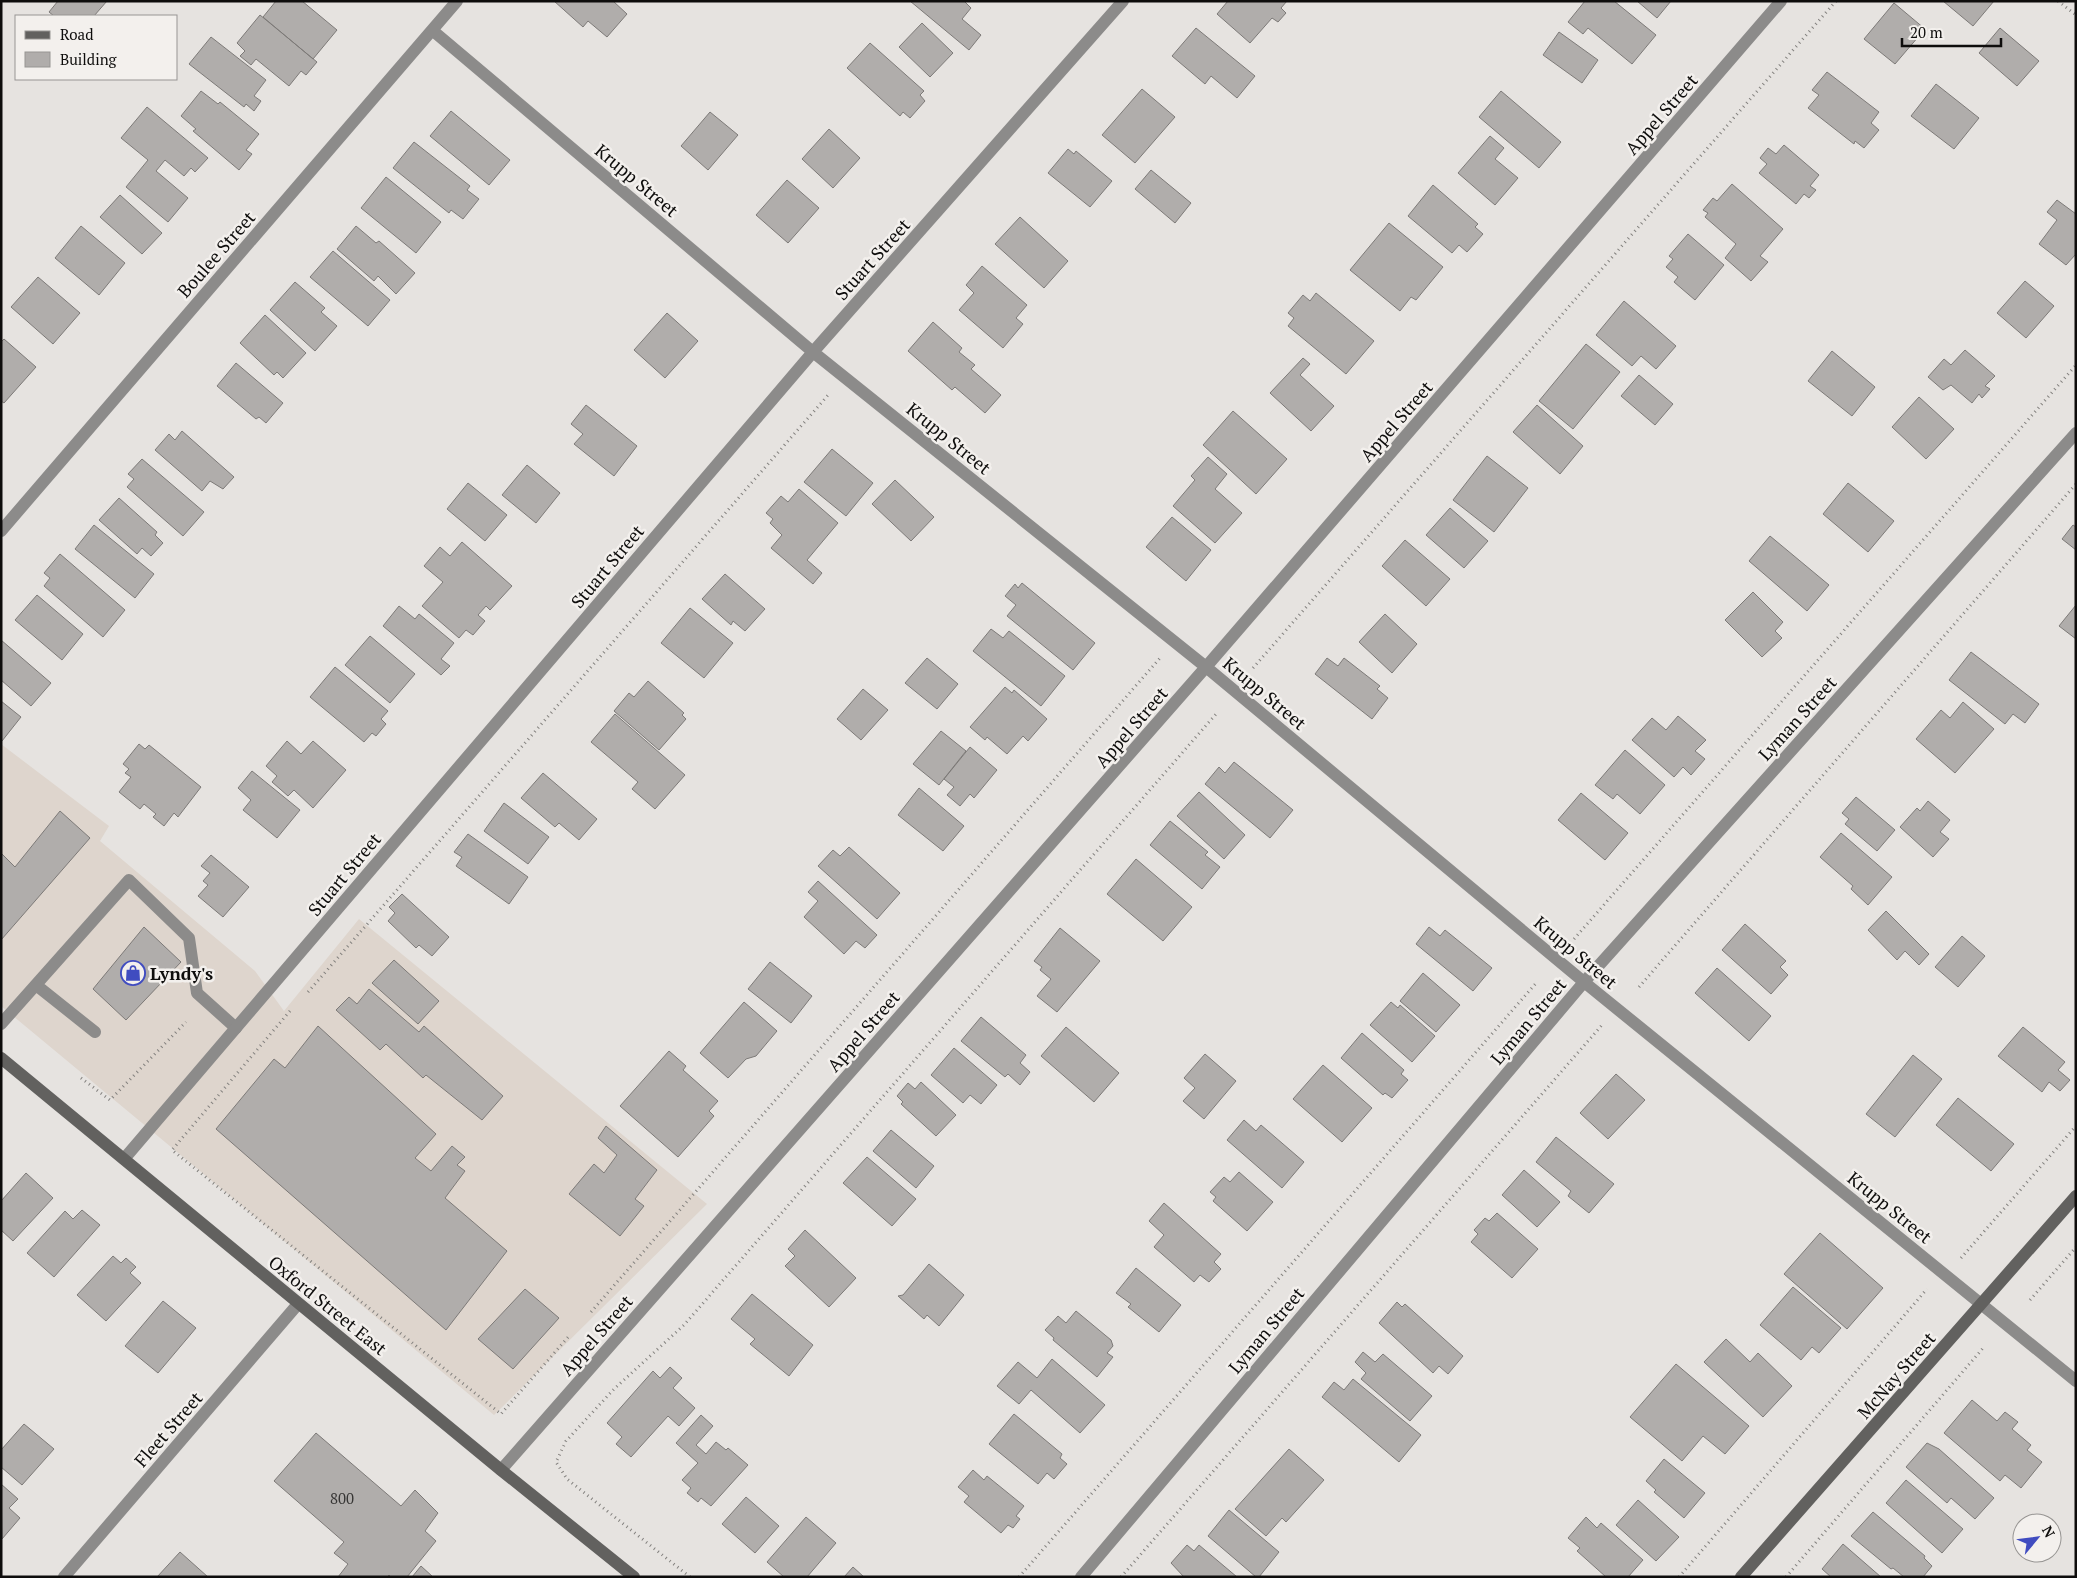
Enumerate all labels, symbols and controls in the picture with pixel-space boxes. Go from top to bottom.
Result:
legend [15,15,178,80]
scale bar [1902,15,2001,47]
text: 20 m [1910,22,1943,42]
text: Road [60,24,93,44]
text: Building [60,49,118,69]
street label: Appel Street [1619,68,1703,159]
street label: Krupp Street [590,138,684,222]
street label: Boulee Street [172,205,260,302]
street label: Stuart Street [829,213,915,305]
street label: Appel Street [1354,375,1438,466]
street label: Krupp Street [902,397,996,480]
street label: Stuart Street [565,519,649,613]
street label: Krupp Street [1218,651,1312,735]
street label: Lyman Street [1753,670,1842,765]
street label: Appel Street [1089,681,1173,772]
street label: Stuart Street [302,827,386,921]
street label: Krupp Street [1529,910,1623,994]
shop icon: Lyndy's [120,960,146,986]
place label: Lyndy's [150,961,213,985]
street label: Lyman Street [1485,973,1571,1069]
street label: Appel Street [821,985,905,1076]
street label: Krupp Street [1843,1166,1937,1249]
street label: Oxford Street East [264,1250,392,1360]
street label: Lyman Street [1223,1282,1309,1378]
street label: Appel Street [554,1289,638,1380]
street label: McNay Street [1852,1326,1941,1424]
street label: Fleet Street [129,1386,208,1472]
house number: 800 [330,1488,354,1508]
north arrow [2012,1513,2062,1563]
text: N [2038,1522,2060,1541]

